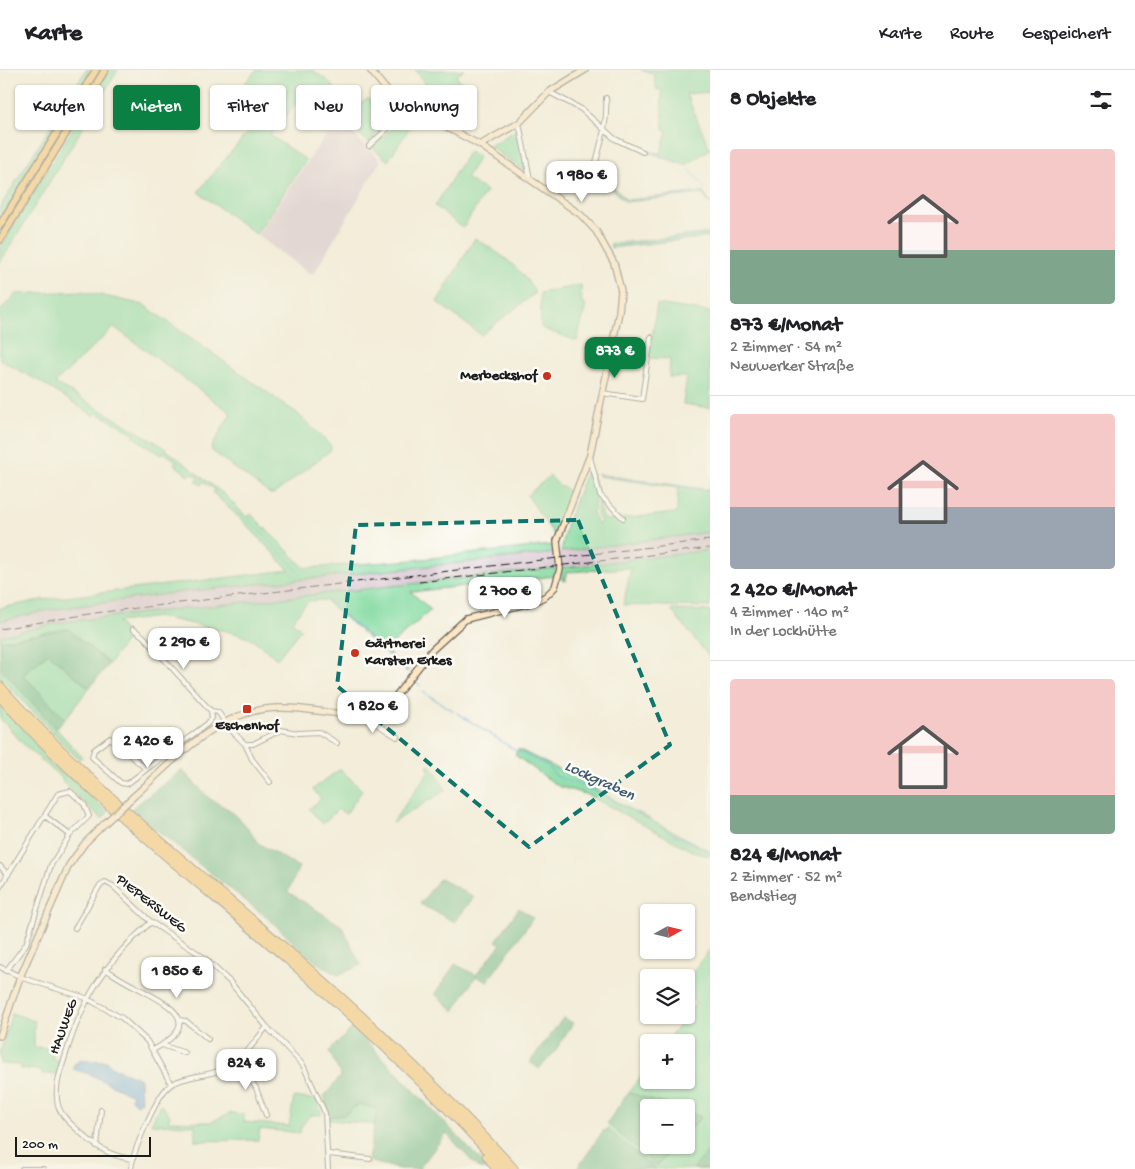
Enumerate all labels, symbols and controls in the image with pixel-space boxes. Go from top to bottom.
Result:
text: Karte [25,20,82,49]
text: Karte [879,24,922,45]
text: Route [950,24,994,45]
text: Gespeichert [1022,24,1110,45]
chip: Kaufen [15,85,103,130]
chip: Mieten [113,85,200,130]
chip: Filter [210,85,286,130]
chip: Neu [296,85,361,130]
chip: Wohnung [371,85,477,130]
icon: filters [1087,86,1115,114]
text: 8 Objekte [730,88,816,113]
pin: 1 980 € [536,160,628,203]
text: 1 980 € [557,167,607,186]
icon: home [878,181,968,271]
text: 873 €/Monat [730,314,842,339]
pin: 873 € [580,336,650,379]
text: 2 Zimmer · 54 m² [730,339,842,358]
text: 873 € [596,343,634,362]
text: Neuwerker Straße [730,358,854,377]
place label: Merbeckshof [460,367,538,385]
marker: Merbeckshof [541,370,553,382]
icon: home [878,447,968,537]
pin: 2 700 € [459,576,551,619]
text: 2 420 €/Monat [730,579,856,604]
text: 2 700 € [479,583,531,602]
text: 4 Zimmer · 140 m² [730,604,849,623]
text: In der Lockhütte [730,623,836,642]
pin: 2 290 € [138,628,230,670]
text: 2 290 € [159,634,209,653]
place label: Gärtnerei Karsten Erkes [364,635,453,670]
marker: Gärtnerei Karsten Erkes [349,647,361,659]
pin: 1 820 € [327,692,419,734]
text: 1 820 € [348,698,398,717]
marker: Eschenhof [241,703,253,715]
icon: home [878,712,968,802]
place label: Eschenhof [215,717,280,735]
pin: 2 420 € [102,726,194,769]
text: 2 420 € [123,733,173,752]
water label: Lockgraben [561,758,637,807]
text: 824 €/Monat [730,844,840,869]
text: 2 Zimmer · 52 m² [730,869,842,888]
street label: PIEPERSWEG [111,870,191,938]
text: Bendstieg [730,888,797,907]
north arrow [640,904,695,959]
map controls [640,904,695,1154]
pin: 1 850 € [131,956,223,999]
text: 1 850 € [152,963,202,982]
button: layers [640,969,695,1024]
street label: HAUWEG [46,996,82,1057]
button: + [640,1034,695,1089]
pin: 824 € [211,1048,281,1091]
text: 824 € [227,1055,265,1074]
button: − [640,1099,695,1154]
scale bar [15,1134,151,1157]
text: 200 m [22,1137,58,1154]

